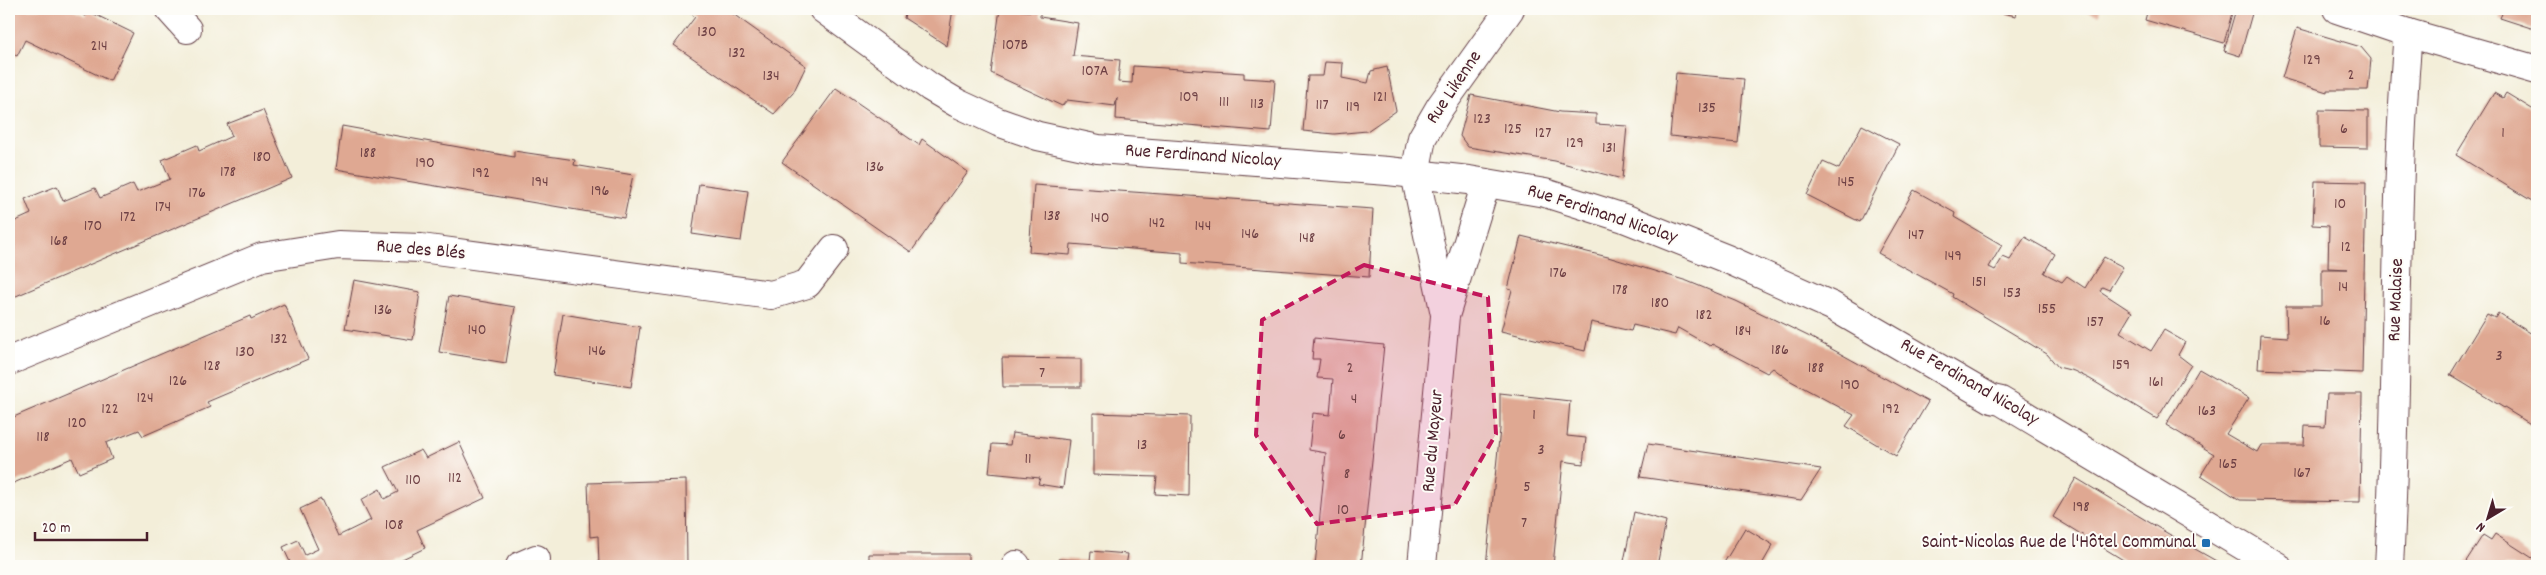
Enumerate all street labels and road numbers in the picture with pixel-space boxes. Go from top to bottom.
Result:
street label: Rue Likenne [1420,46,1490,130]
street label: Rue Ferdinand Nicolay [1124,138,1282,176]
street label: Rue Ferdinand Nicolay [1524,178,1681,252]
street label: Rue des Blés [375,234,467,268]
street label: Rue Malaise [2382,258,2412,342]
street label: Rue Ferdinand Nicolay [1895,332,2044,434]
street label: Rue du Mayeur [1416,389,1452,493]

